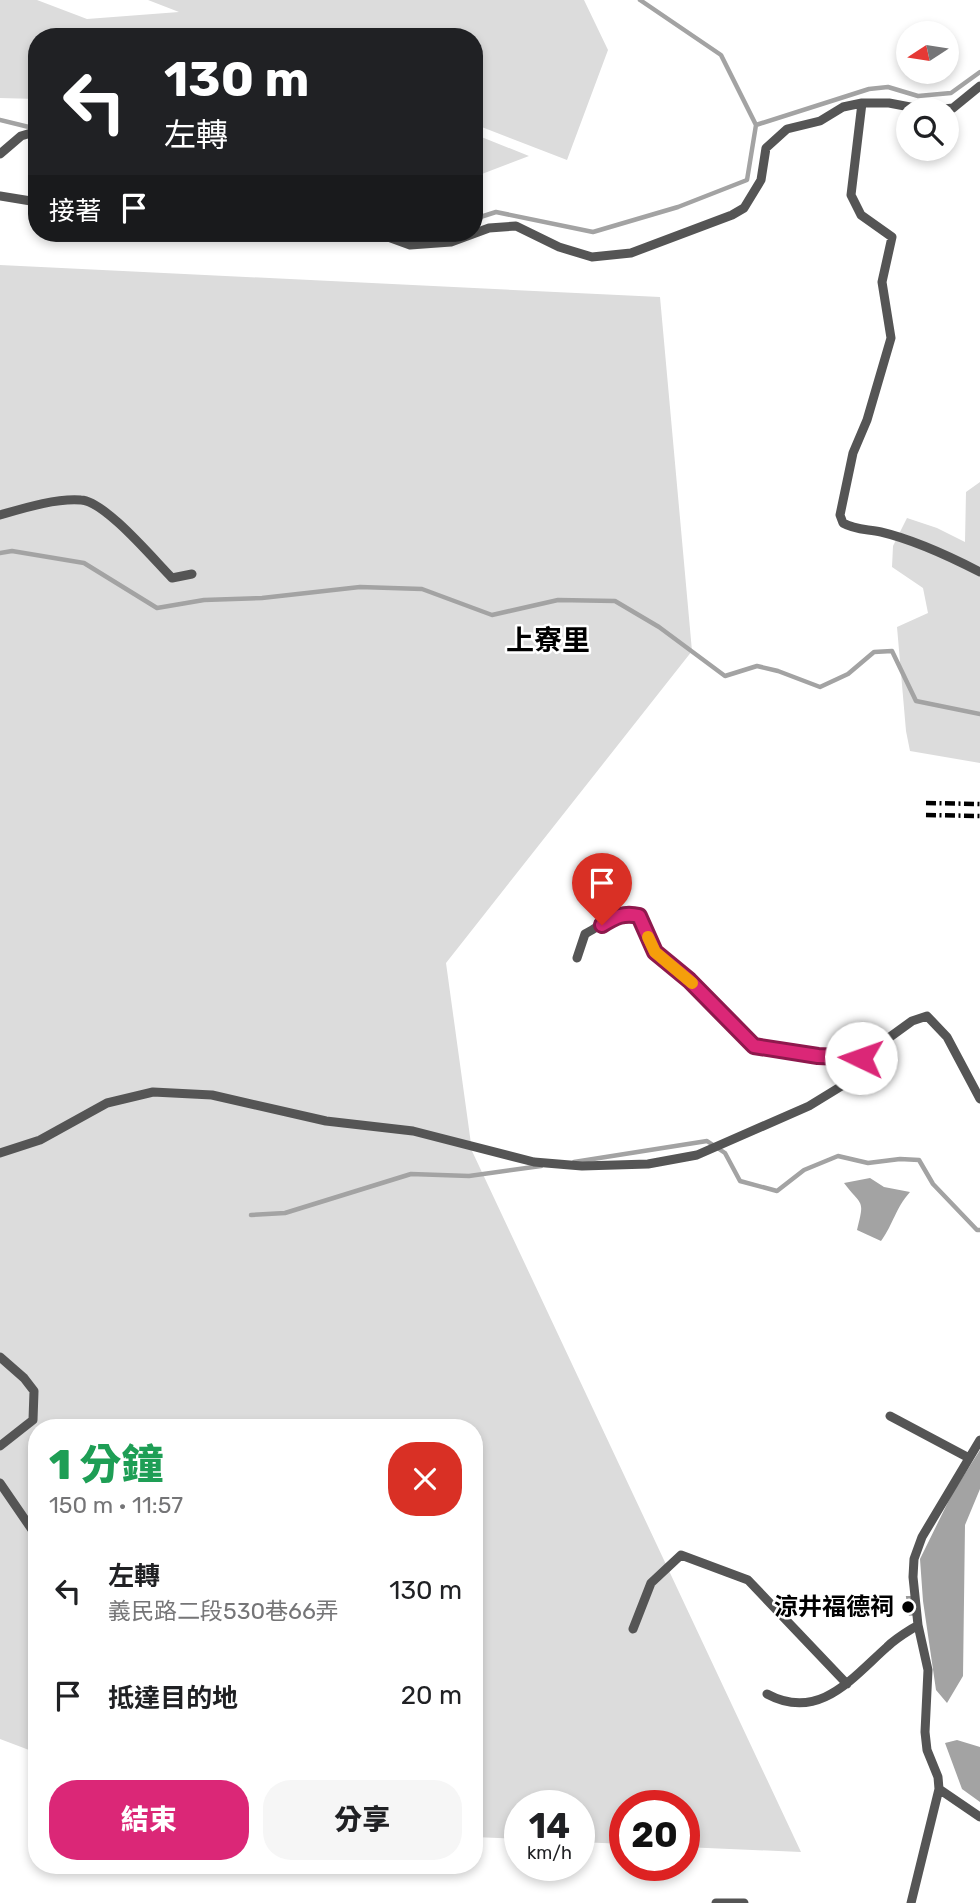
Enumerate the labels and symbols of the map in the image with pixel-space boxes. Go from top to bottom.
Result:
north arrow [896,21,959,84]
district label: 上寮里 [506,624,590,657]
pin [572,853,632,925]
position arrow [824,1021,898,1095]
place label: 涼井福德祠 [774,1593,894,1621]
marker: 涼井福德祠 [900,1599,916,1615]
speed limit sign: 20 [609,1790,700,1881]

